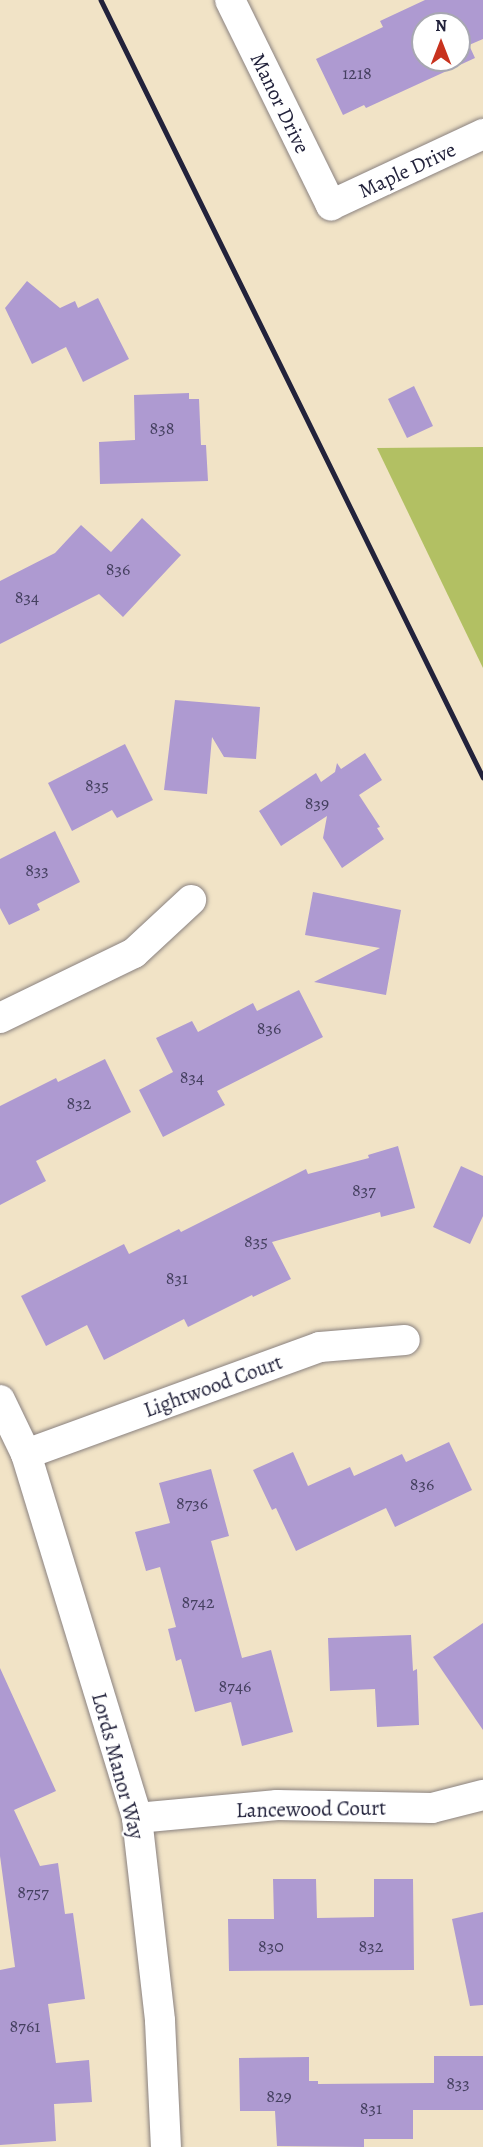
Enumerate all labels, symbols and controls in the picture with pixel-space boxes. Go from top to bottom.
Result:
north arrow [411,12,471,72]
text: N [435,15,447,37]
street label: Manor Drive [245,49,315,157]
house number: 1218 [342,62,372,84]
street label: Maple Drive [354,137,460,203]
house number: 838 [150,417,174,439]
house number: 836 [106,558,130,580]
house number: 834 [15,586,39,608]
house number: 835 [85,774,109,796]
house number: 839 [305,792,329,814]
house number: 833 [25,859,49,881]
house number: 836 [257,1017,281,1039]
house number: 834 [180,1066,204,1088]
house number: 832 [67,1092,91,1114]
house number: 837 [352,1179,376,1201]
house number: 835 [244,1230,268,1252]
house number: 831 [166,1267,188,1289]
street label: Lightwood Court [140,1349,286,1423]
house number: 836 [410,1473,434,1495]
house number: 8736 [176,1492,208,1514]
house number: 8742 [182,1591,214,1613]
house number: 8746 [219,1675,251,1697]
street label: Lords Manor Way [86,1690,150,1842]
street label: Lancewood Court [236,1795,386,1823]
house number: 8757 [17,1881,49,1903]
house number: 830 [258,1935,284,1957]
house number: 832 [359,1935,383,1957]
house number: 8761 [10,2015,40,2037]
house number: 833 [446,2072,470,2094]
house number: 829 [266,2085,292,2107]
house number: 831 [360,2097,382,2119]

